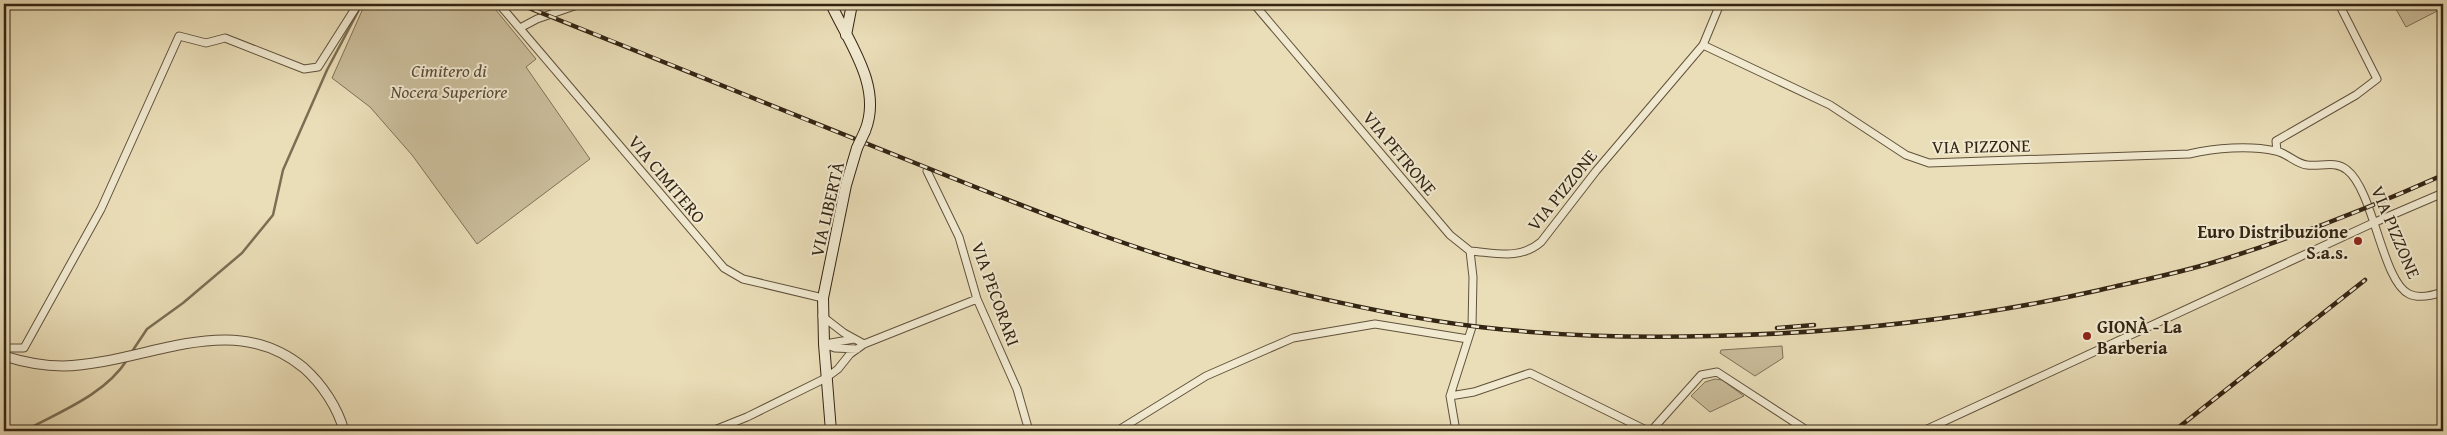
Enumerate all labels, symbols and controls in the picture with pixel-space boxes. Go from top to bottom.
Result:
park label: Cimitero di Nocera Superiore [389,57,508,105]
street label: VIA PETRONE [1356,105,1444,201]
street label: VIA CIMITERO [622,129,712,229]
street label: VIA PIZZONE [1932,132,2030,160]
street label: VIA PIZZONE [1521,143,1603,237]
street label: VIA LIBERTÀ [803,159,851,259]
street label: VIA PIZZONE [2364,181,2428,283]
place label: Euro Distribuzione S.a.s. [2197,218,2348,266]
marker: Euro Distribuzione S.a.s. [2352,235,2364,247]
street label: VIA PECORARI [965,238,1027,350]
place label: GIONÀ - La Barberia [2097,313,2183,361]
marker: GIONÀ - La Barberia [2081,330,2093,342]

